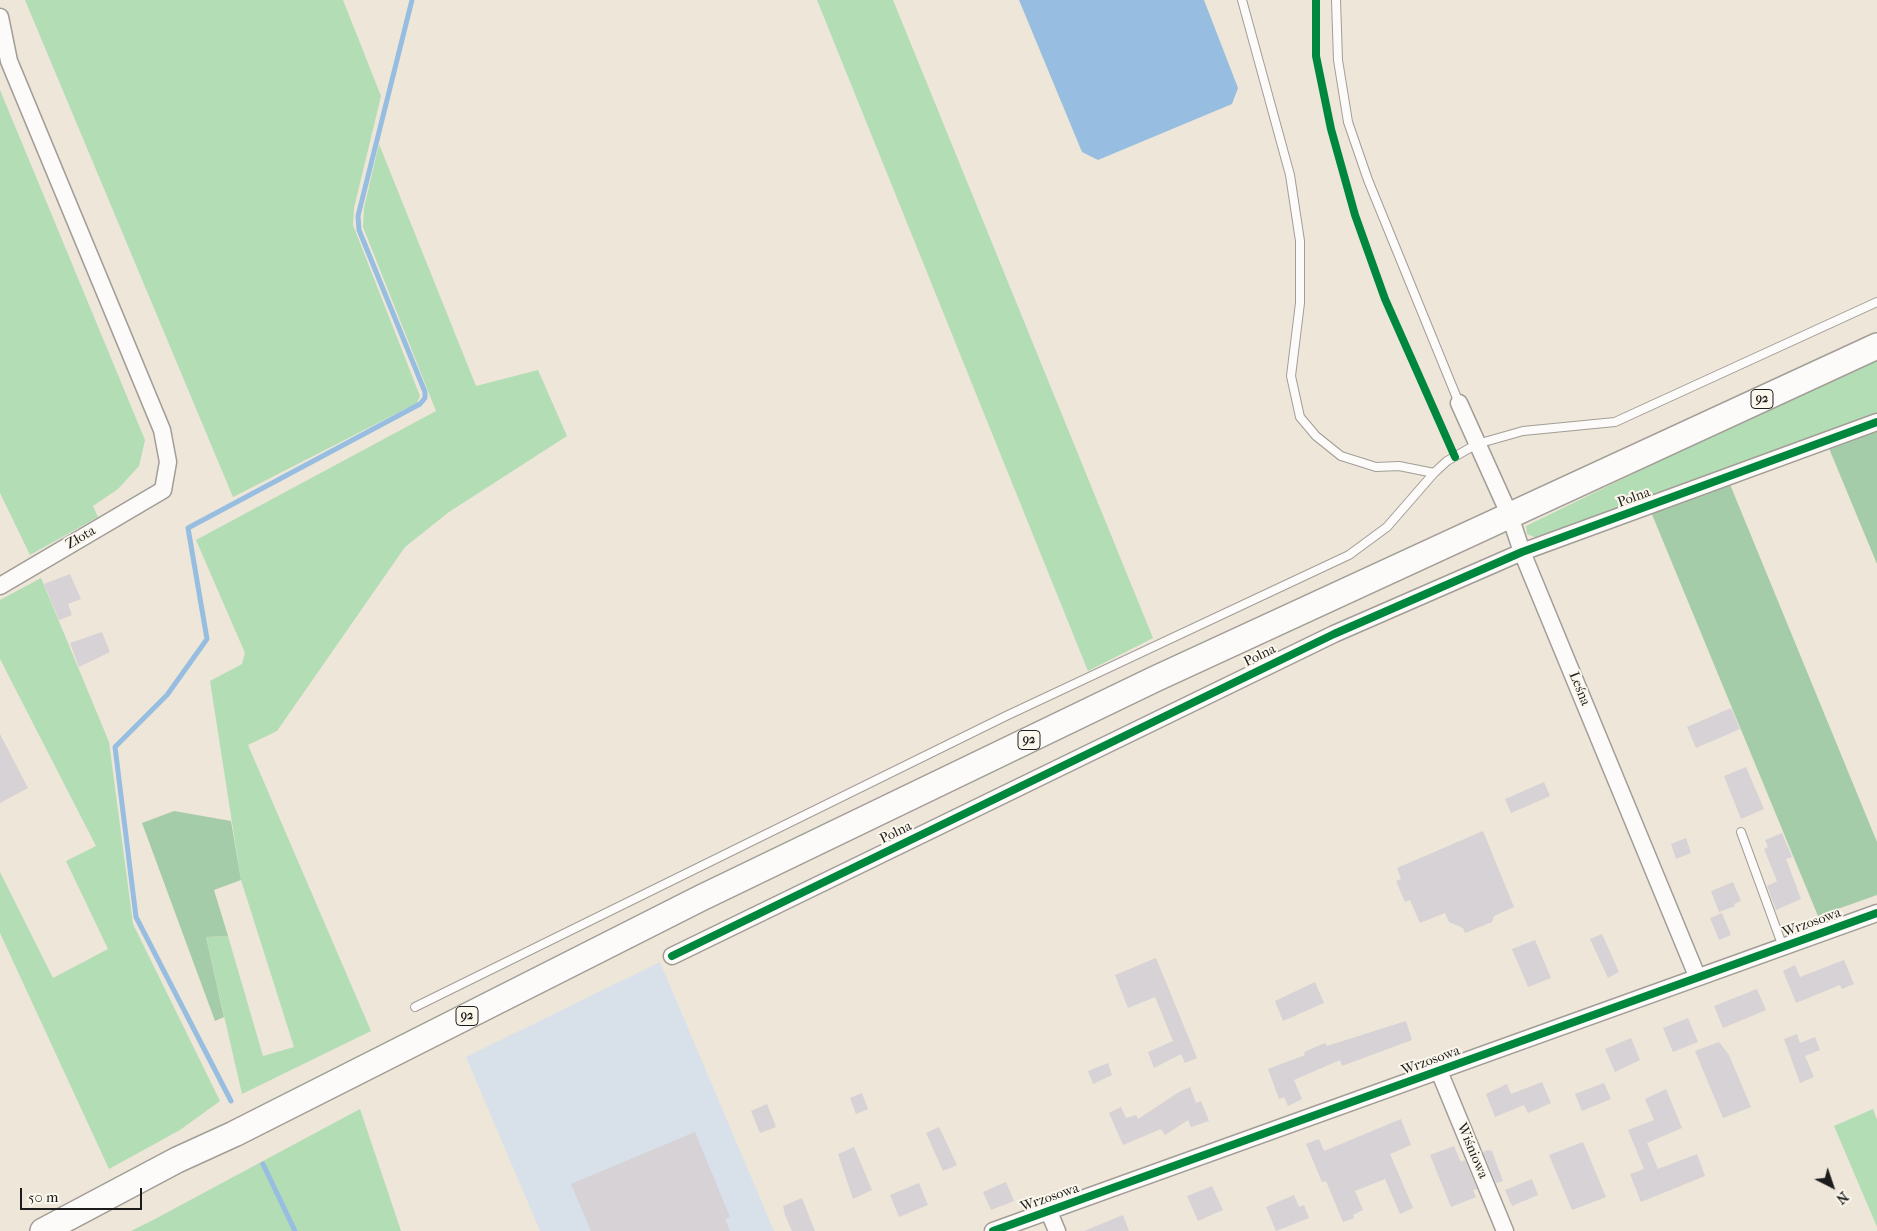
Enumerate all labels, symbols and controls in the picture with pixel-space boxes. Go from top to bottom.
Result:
road number: 92 [1751,389,1773,408]
street label: Polna [1615,484,1653,512]
street label: Złota [63,523,99,553]
street label: Polna [1241,641,1279,671]
street label: Leśna [1565,670,1593,708]
road number: 92 [1018,730,1040,750]
street label: Polna [877,818,915,848]
street label: Wrzosowa [1781,905,1843,941]
road number: 92 [456,1006,478,1026]
street label: Wrzosowa [1400,1043,1462,1079]
street label: Wiśniowa [1453,1121,1491,1181]
north arrow [1807,1161,1857,1211]
scale bar [22,1178,145,1210]
street label: Wrzosowa [1019,1180,1081,1216]
text: 50 m [28,1188,58,1206]
text: N [1833,1188,1852,1208]

